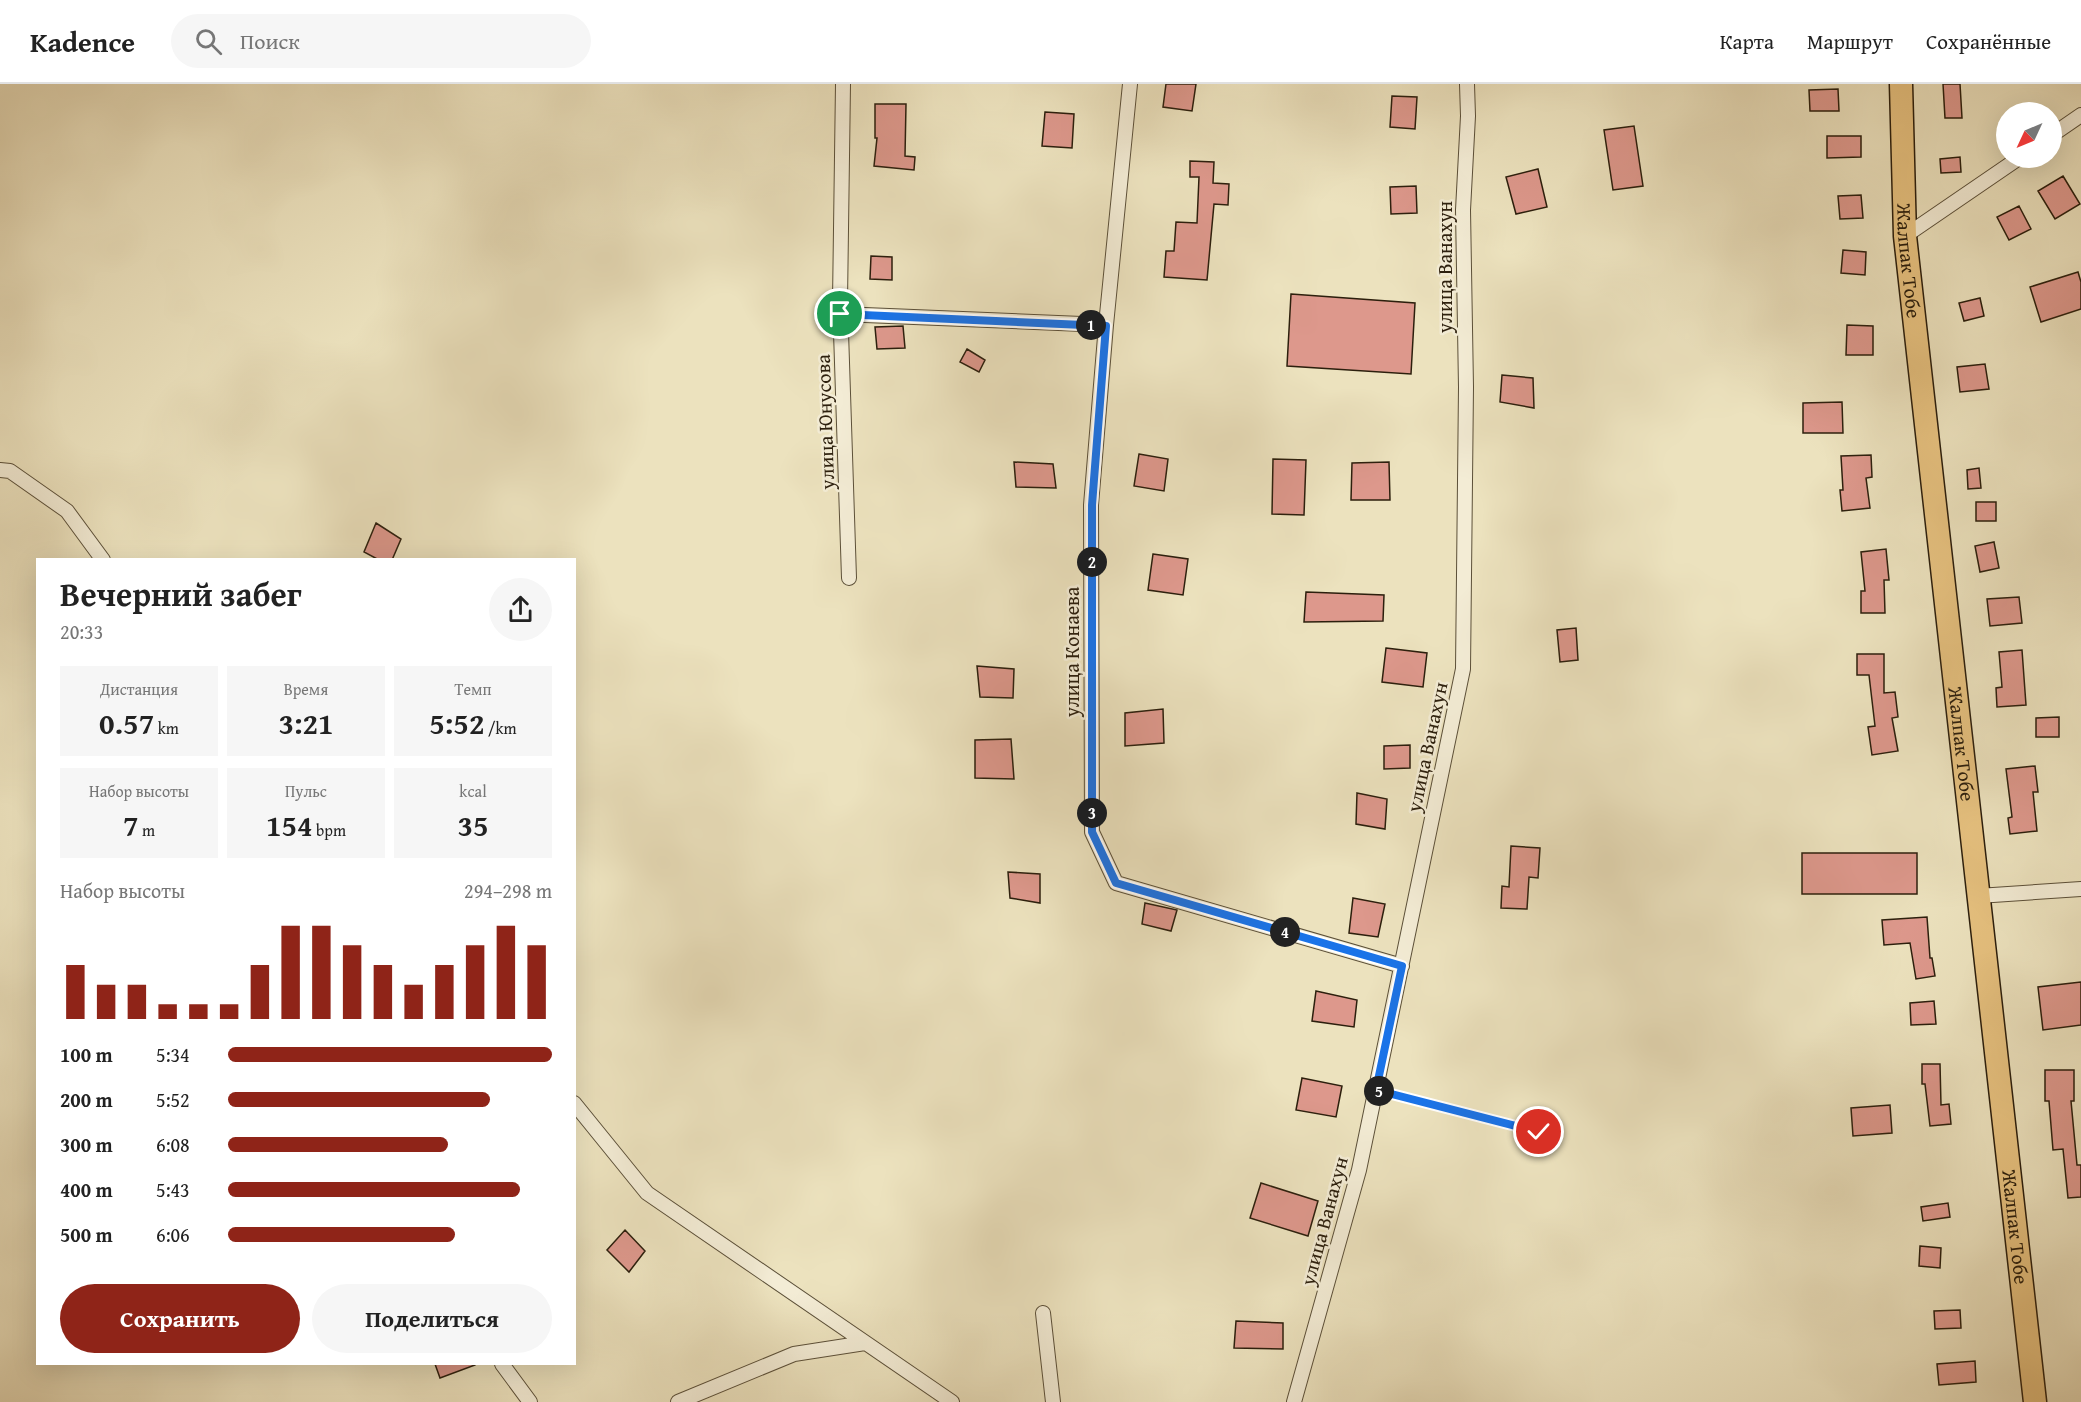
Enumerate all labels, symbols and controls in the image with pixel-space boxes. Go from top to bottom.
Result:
search box [171,14,591,68]
text: Kadence [30,21,135,62]
icon: search [192,25,225,58]
text: Поиск [240,25,300,57]
text: Карта [1720,26,1774,57]
text: Маршрут [1807,26,1893,57]
text: Сохранённые [1926,26,2051,57]
north arrow [1996,102,2062,168]
map controls [1996,102,2062,168]
street label: улица Ванахун [1430,200,1459,334]
street label: Жалпак Тобе [1890,202,1929,320]
pin [814,288,865,339]
icon: arrive [823,297,856,330]
pin: 1 [1076,310,1106,340]
text: 1 [1087,313,1095,337]
street label: улица Юнусова [808,353,841,491]
pin: 2 [1077,547,1107,577]
text: 2 [1088,550,1096,574]
text: Вечерний забег [60,570,302,618]
button: share [489,578,552,641]
street label: улица Конаева [1057,586,1086,718]
text: 20:33 [60,617,103,646]
text: Дистанция [100,677,178,701]
text: Время [284,677,328,701]
text: Темп [455,677,491,701]
street label: улица Ванахун [1398,679,1455,816]
street label: Жалпак Тобе [1941,684,1983,803]
text: 0.57 [99,701,154,745]
text: 3:21 [278,701,334,745]
text: 5:52 [429,701,484,745]
text: km [154,716,179,740]
text: /km [484,716,517,740]
text: Набор высоты [89,779,189,803]
text: Пульс [285,779,327,803]
text: kcal [459,779,487,803]
pin: 3 [1077,798,1107,828]
text: 3 [1088,801,1096,825]
text: 7 [123,803,138,847]
text: 154 [266,803,313,847]
text: 35 [457,803,489,847]
text: m [138,818,155,842]
text: bpm [313,818,346,842]
text: Набор высоты [60,876,185,905]
text: 294–298 m [464,876,552,905]
pin: 4 [1270,917,1300,947]
text: 4 [1281,920,1289,944]
text: 100 m [60,1040,113,1069]
text: 5:34 [156,1040,190,1069]
pin: 5 [1364,1076,1394,1106]
text: 5 [1375,1079,1383,1103]
text: 200 m [60,1085,113,1114]
text: 5:52 [156,1085,190,1114]
pin [1513,1106,1564,1157]
icon: check [1522,1115,1555,1148]
text: 300 m [60,1130,113,1159]
text: 6:08 [156,1130,190,1159]
street label: улица Ванахун [1292,1153,1355,1290]
street label: Жалпак Тобе [1995,1167,2037,1286]
text: 400 m [60,1175,113,1204]
text: 5:43 [156,1175,190,1204]
text: 500 m [60,1220,113,1249]
text: 6:06 [156,1220,190,1249]
button: Сохранить [60,1284,300,1353]
button: Поделиться [312,1284,552,1353]

